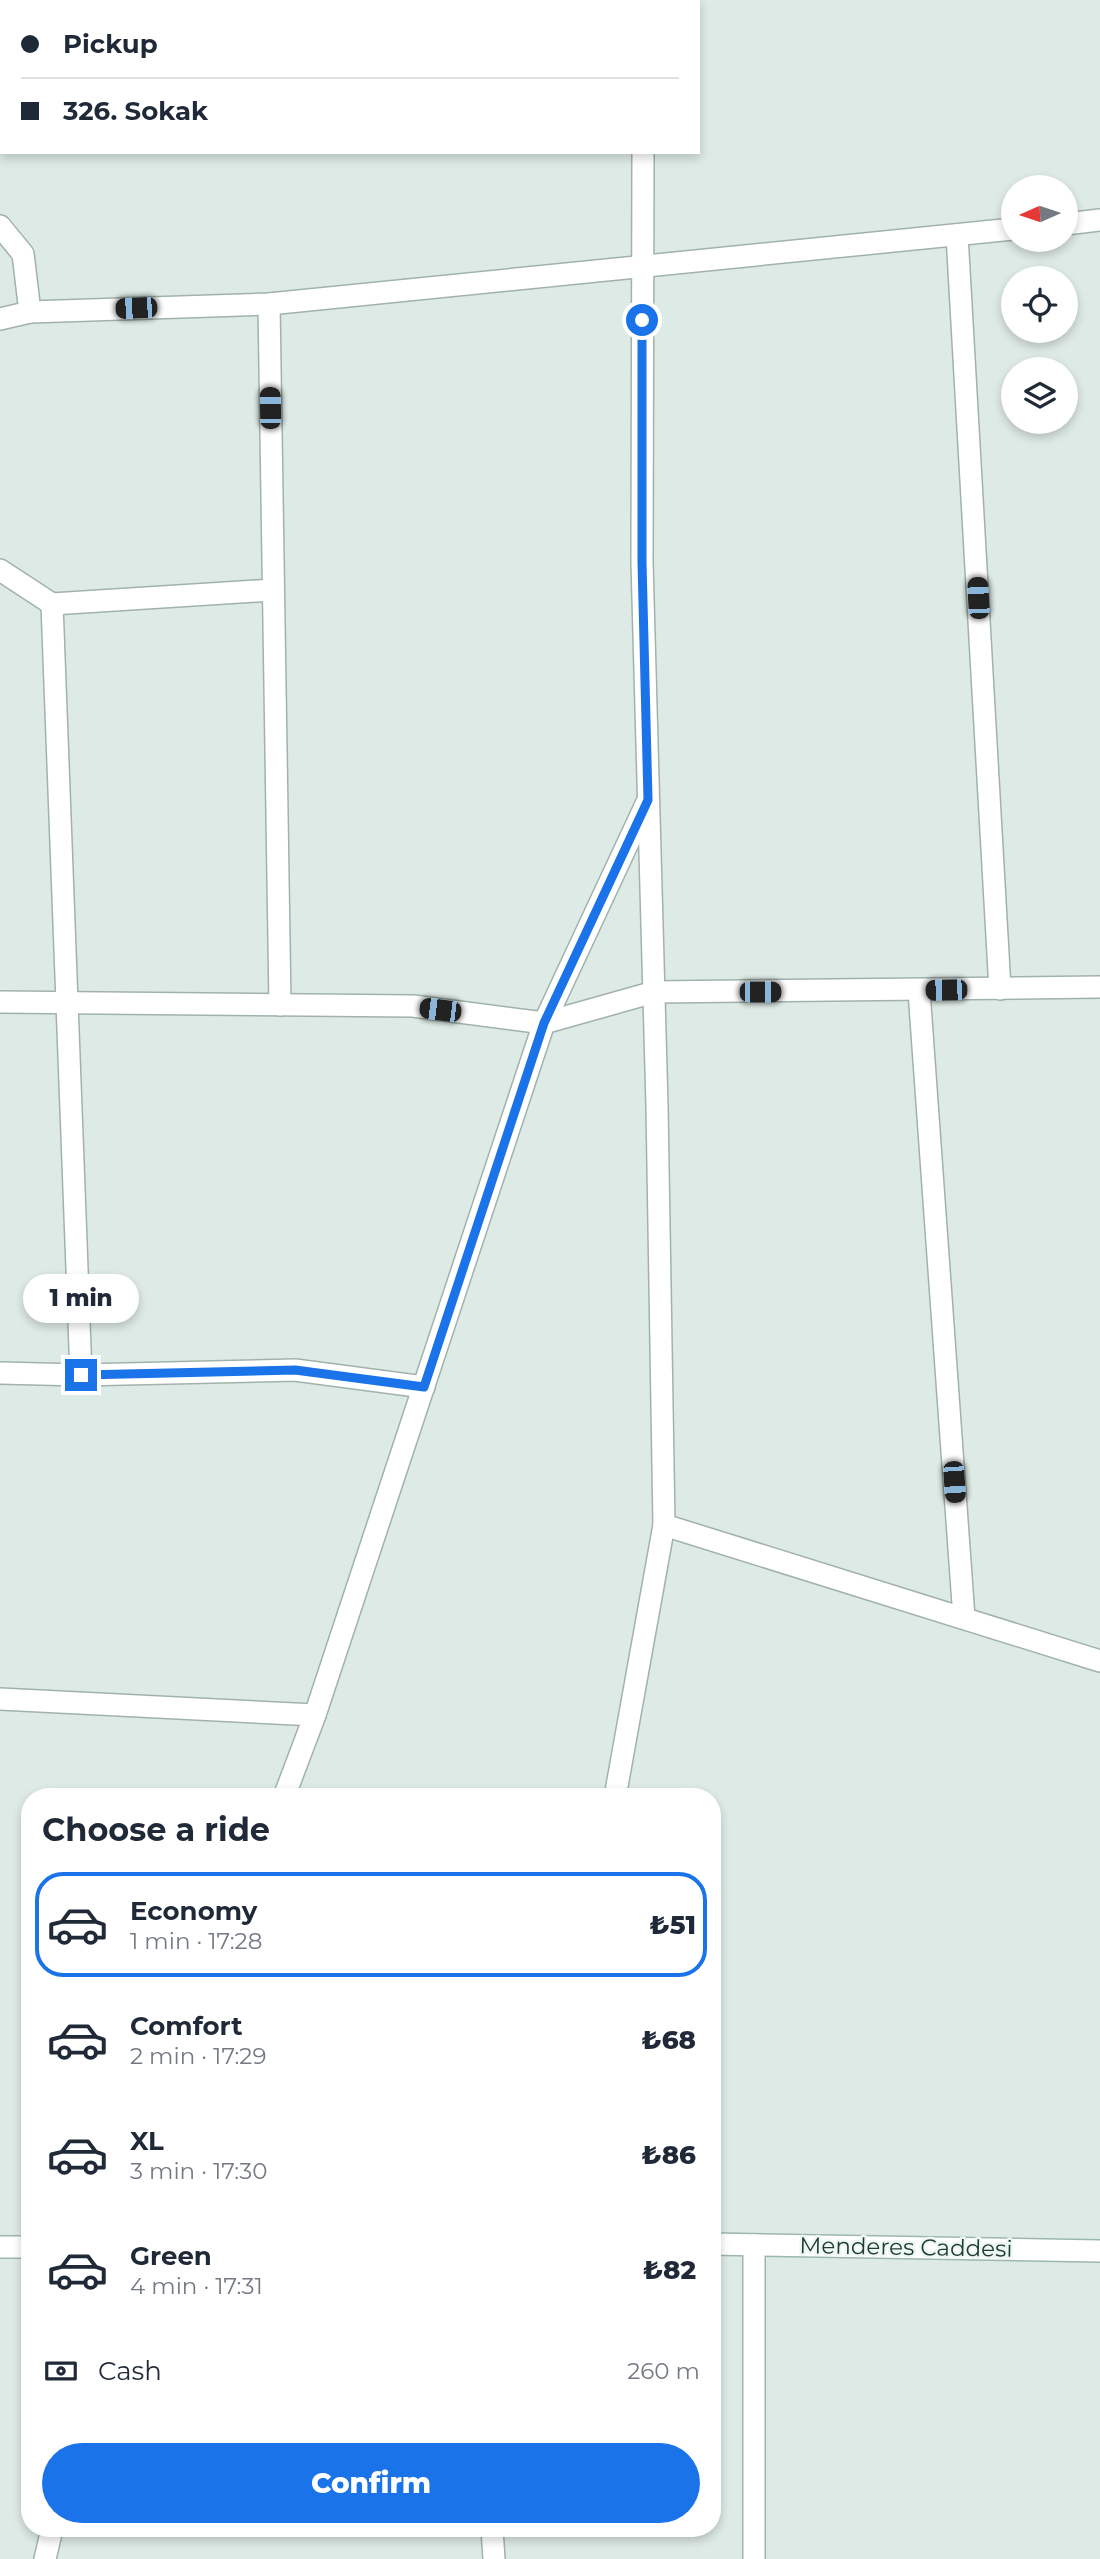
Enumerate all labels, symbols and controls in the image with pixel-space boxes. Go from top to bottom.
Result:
text: Pickup [63,28,158,60]
text: 326. Sokak [63,95,208,127]
north arrow [1001,175,1078,252]
map controls [1001,175,1078,434]
button: locate [1001,266,1078,343]
car [115,297,158,319]
route start [626,304,658,336]
button: layers [1001,357,1078,434]
car [260,387,281,429]
car [967,576,990,620]
car [925,979,968,1001]
car [740,982,782,1003]
car [418,997,463,1023]
callout: 1 min [23,1274,139,1322]
text: 1 min [49,1284,113,1312]
route end [65,1359,97,1391]
car [943,1460,966,1504]
text: Choose a ride [42,1810,270,1849]
icon: car [46,1893,109,1956]
text: Economy [130,1895,257,1927]
text: ₺51 [650,1909,696,1941]
text: 1 min · 17:28 [130,1927,262,1955]
icon: car [46,2008,109,2071]
text: Comfort [130,2010,242,2042]
text: ₺68 [642,2024,696,2056]
text: 2 min · 17:29 [130,2042,266,2070]
icon: car [46,2123,109,2186]
text: XL [130,2125,164,2157]
text: ₺86 [642,2139,696,2171]
text: 3 min · 17:30 [130,2157,267,2185]
street label: Menderes Caddesi [799,2231,1013,2263]
icon: car [46,2238,109,2301]
text: Green [130,2240,212,2272]
text: ₺82 [643,2254,696,2286]
text: 4 min · 17:31 [130,2272,263,2300]
icon: cash [42,2352,80,2390]
text: Cash [98,2355,162,2387]
text: 260 m [627,2357,700,2385]
button: Confirm [42,2443,700,2523]

